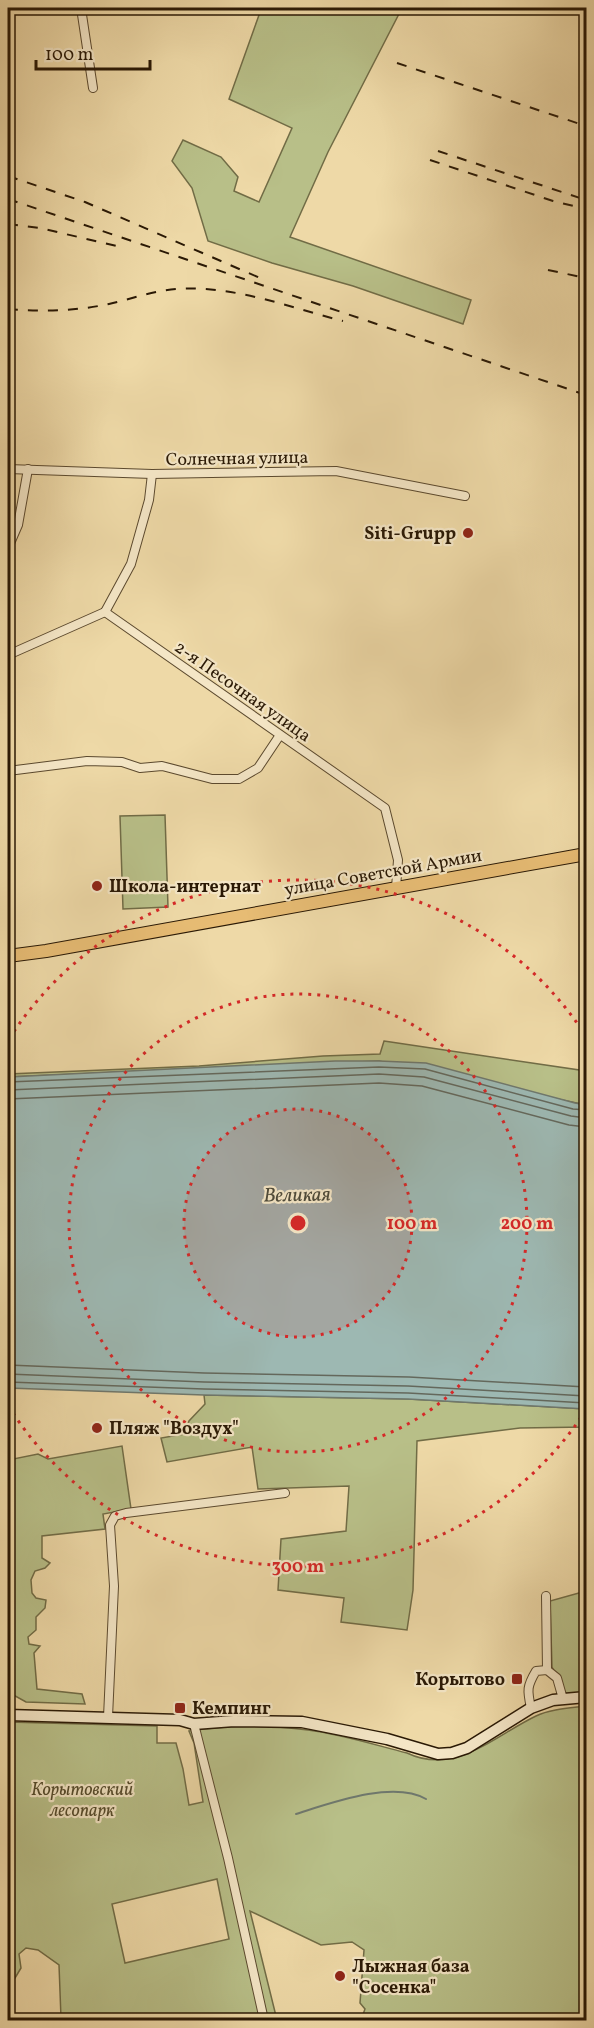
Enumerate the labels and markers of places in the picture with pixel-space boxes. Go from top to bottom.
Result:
place label: Siti-Grupp [364,522,456,547]
marker: Siti-Grupp [461,526,475,540]
place label: Школа-интернат [109,875,261,900]
marker: Школа-интернат [90,879,104,893]
centre of rings [288,1213,308,1233]
place label: Пляж "Воздух" [109,1417,239,1442]
marker: Пляж "Воздух" [90,1421,104,1435]
place label: Корытово [415,1668,505,1693]
marker: Корытово [510,1672,524,1686]
place label: Кемпинг [192,1697,271,1722]
marker: Кемпинг [173,1701,187,1715]
place label: Лыжная база "Сосенка" [352,1955,470,2001]
marker: Лыжная база "Сосенка" [333,1969,347,1983]

